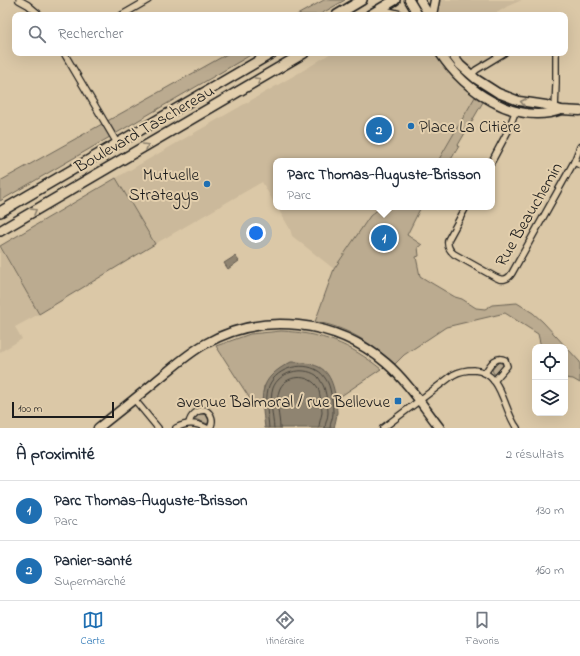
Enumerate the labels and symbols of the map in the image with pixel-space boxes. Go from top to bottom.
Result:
one-way arrow [254,78,261,85]
street label: Boulevard Taschereau [69,79,219,180]
one-way arrow [520,98,526,106]
pin: 2 [366,115,392,145]
place label: Place La Citière [419,115,521,140]
marker: Place La Citière [406,121,416,131]
one-way arrow [142,143,149,150]
street label: Rue Beauchemin [489,158,569,272]
place label: Mutuelle Strategys [129,163,199,210]
marker: Mutuelle Strategys [202,179,212,189]
one-way arrow [30,209,37,216]
your location [246,223,266,243]
pin: 1 [371,223,397,253]
place label: avenue Balmoral / rue Bellevue [177,390,390,415]
marker: avenue Balmoral / rue Bellevue [393,396,403,406]
scale bar [12,400,114,419]

